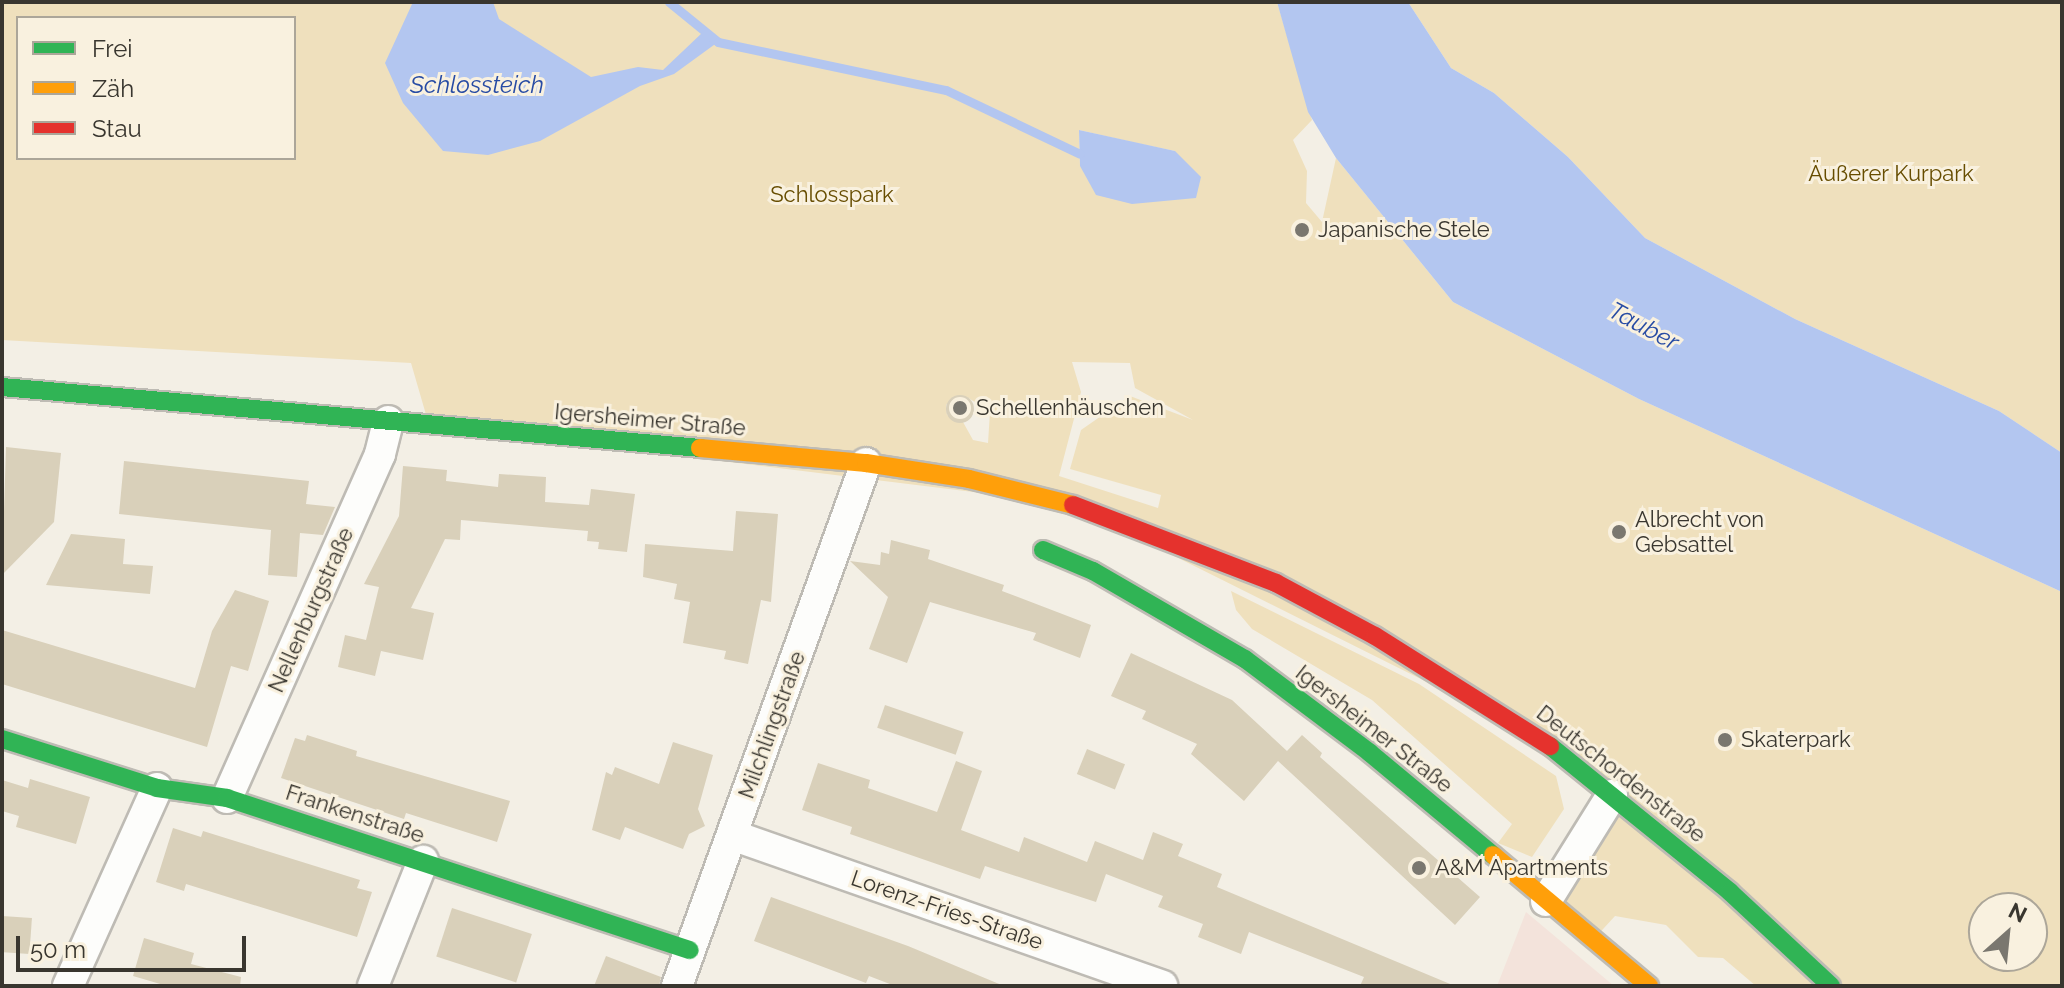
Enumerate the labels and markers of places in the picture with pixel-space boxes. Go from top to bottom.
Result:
place label: Japanische Stele [1318,217,1490,243]
marker: Japanische Stele [1293,221,1311,239]
place label: Schellenhäuschen [976,395,1164,421]
marker: Schellenhäuschen [951,399,969,417]
place label: Albrecht von Gebsattel [1635,506,1765,558]
marker: Albrecht von Gebsattel [1610,523,1628,541]
place label: Skaterpark [1741,727,1851,753]
marker: Skaterpark [1716,731,1734,749]
place label: A&M Apartments [1435,855,1609,881]
marker: A&M Apartments [1410,859,1428,877]

